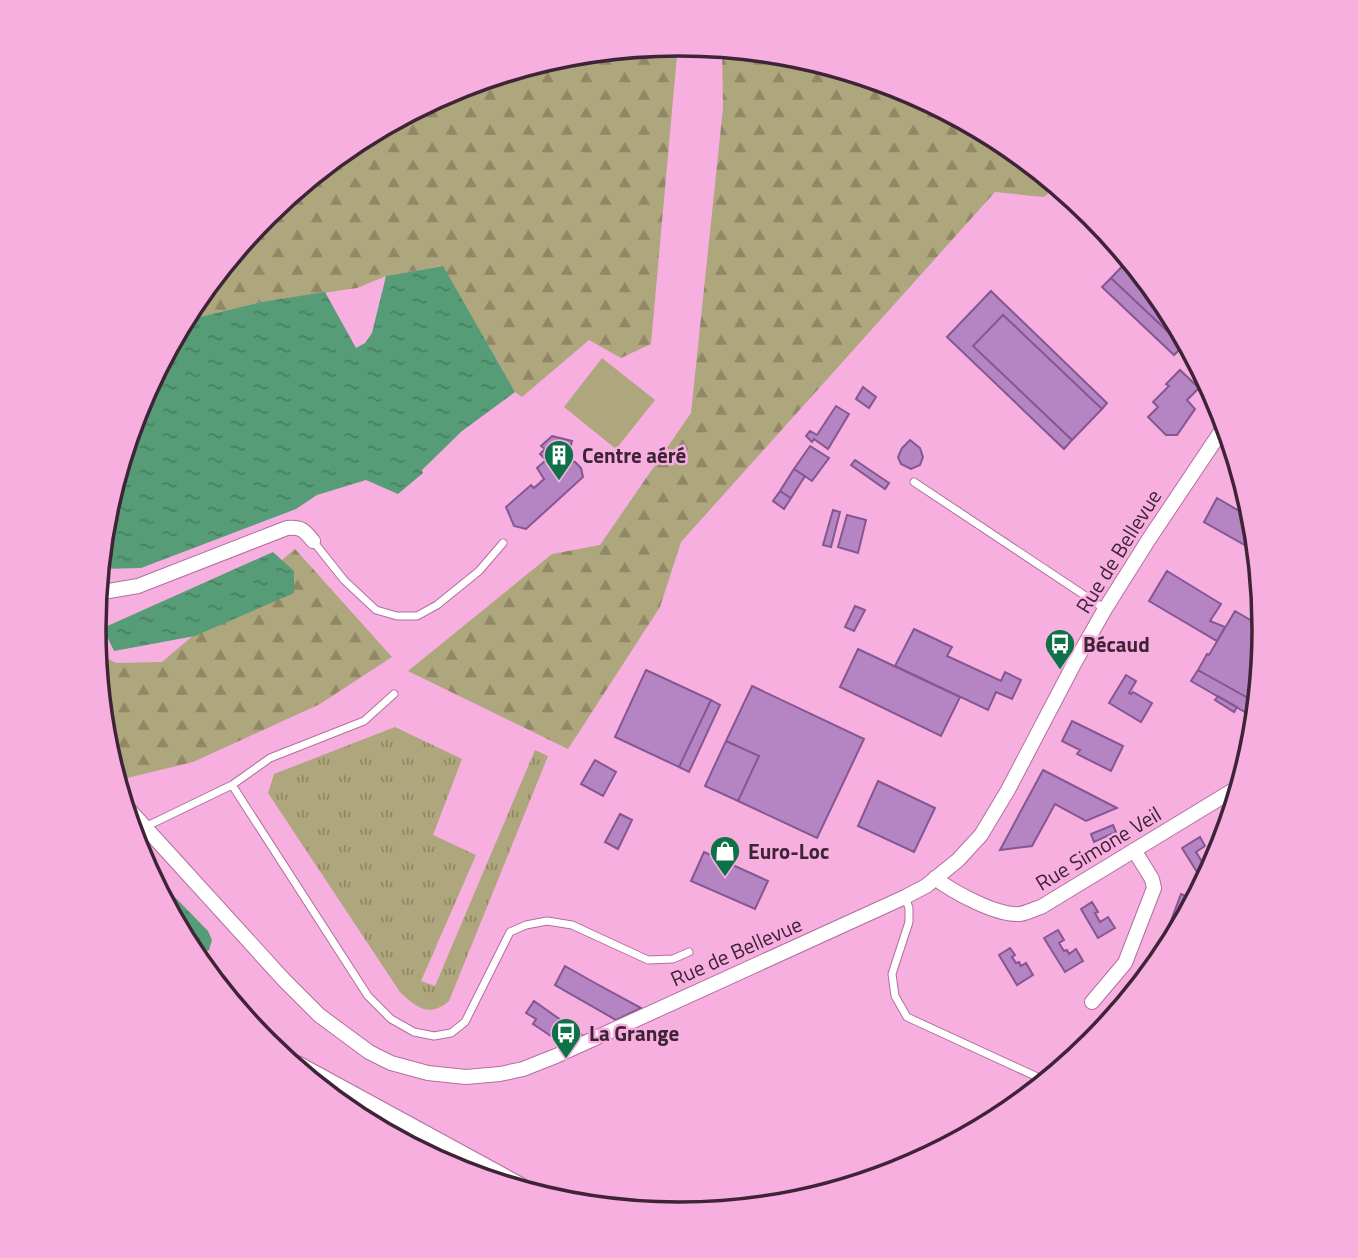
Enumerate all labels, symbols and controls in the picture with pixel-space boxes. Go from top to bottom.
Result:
building icon: Centre aéré [542,438,576,482]
place label: Centre aéré [582,439,686,471]
street label: Rue de Bellevue [1067,483,1169,619]
bus stop icon: Bécaud [1043,627,1077,671]
place label: Bécaud [1083,628,1150,660]
street label: Rue Simone Veil [1029,798,1167,898]
shop icon: Euro-Loc [708,834,742,878]
place label: Euro-Loc [748,835,829,867]
street label: Rue de Bellevue [665,908,807,994]
bus stop icon: La Grange [549,1016,583,1060]
place label: La Grange [589,1017,679,1049]

